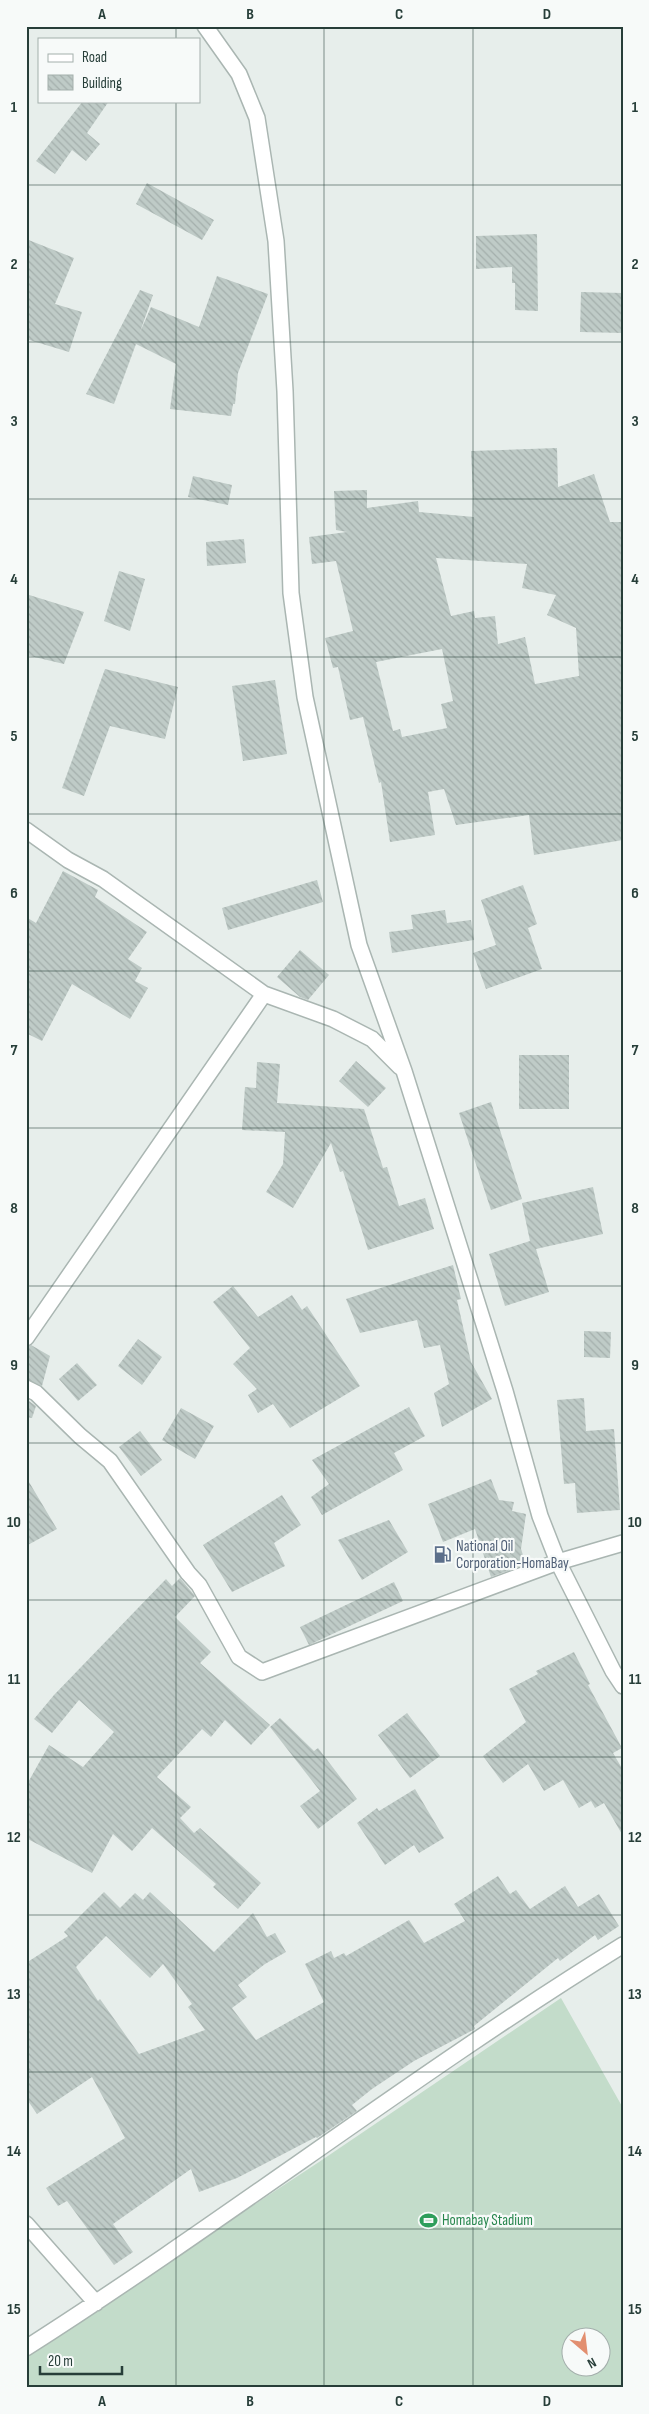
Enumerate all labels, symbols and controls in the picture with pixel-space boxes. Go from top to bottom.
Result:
text: A [97,5,106,24]
text: B [246,5,254,24]
text: C [395,5,403,24]
text: D [543,5,551,24]
legend [38,38,200,102]
text: Road [82,48,107,67]
text: Building [82,74,122,93]
text: 1 [11,98,18,117]
text: 1 [632,98,639,117]
text: 2 [10,255,18,274]
text: 2 [631,255,639,274]
text: 3 [10,412,18,431]
text: 3 [631,412,639,431]
text: 4 [10,570,18,589]
text: 4 [631,570,639,589]
text: 5 [10,727,18,746]
text: 5 [631,727,639,746]
text: 6 [10,884,18,903]
text: 6 [631,884,639,903]
text: 7 [11,1041,18,1060]
text: 7 [632,1041,639,1060]
text: 8 [10,1199,18,1218]
text: 8 [631,1199,639,1218]
text: 9 [10,1356,18,1375]
text: 9 [631,1356,639,1375]
text: 10 [7,1513,21,1532]
text: 10 [628,1513,642,1532]
place label: National Oil Corporation-HomaBay [456,1537,569,1573]
fuel station icon: National Oil Corporation-HomaBay [432,1545,452,1565]
text: 11 [8,1670,21,1689]
text: 11 [629,1670,642,1689]
text: 12 [7,1828,21,1847]
text: 12 [628,1828,642,1847]
text: 13 [7,1985,21,2004]
text: 13 [628,1985,642,2004]
text: 14 [7,2142,21,2161]
text: 14 [628,2142,642,2161]
sports icon: Homabay Stadium [418,2210,438,2230]
place label: Homabay Stadium [442,2211,533,2230]
text: 15 [7,2300,21,2319]
text: 15 [628,2300,642,2319]
north arrow [562,2326,612,2376]
scale bar [40,2344,122,2376]
text: 20 m [48,2352,73,2371]
text: N [585,2354,599,2372]
text: A [97,2392,106,2411]
text: B [246,2392,254,2411]
text: C [395,2392,403,2411]
text: D [543,2392,551,2411]

